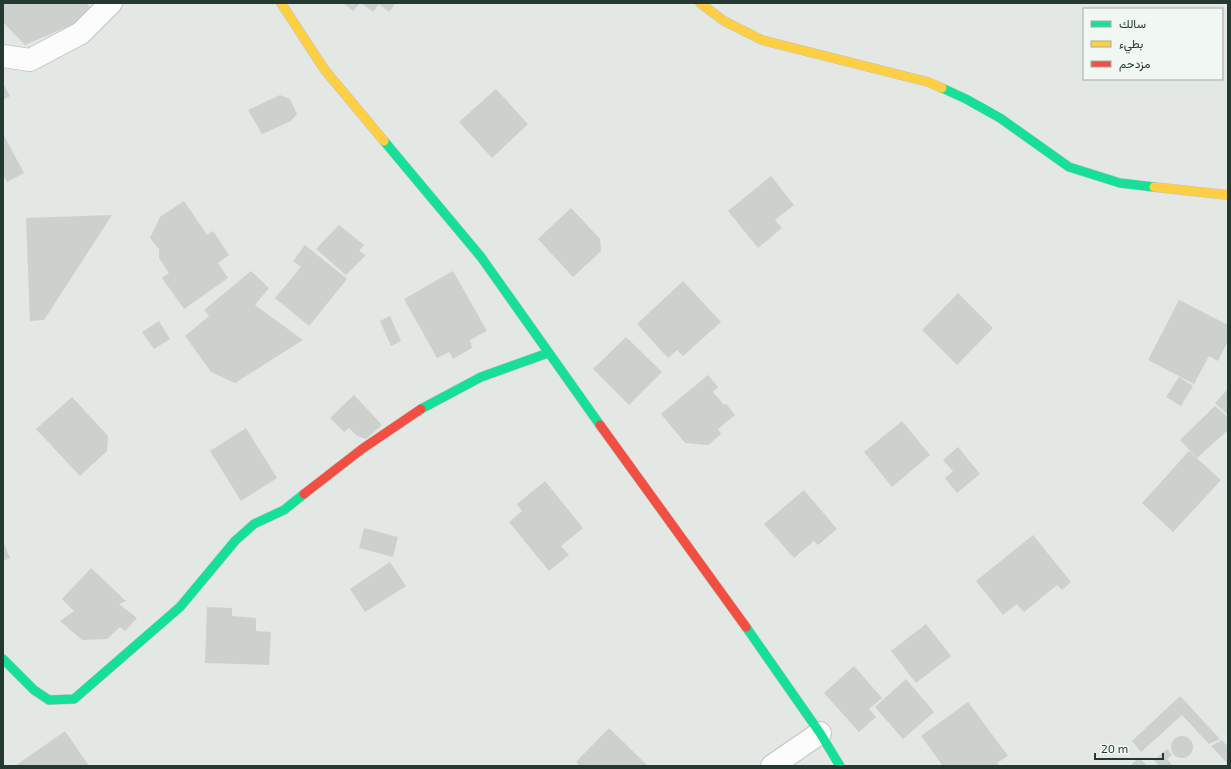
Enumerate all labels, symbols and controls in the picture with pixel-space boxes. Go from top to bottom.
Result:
legend [1083,8,1223,80]
text: سالك [1119,16,1146,30]
text: بطيء [1119,36,1143,54]
text: مزدحم [1119,56,1150,72]
scale bar [1095,735,1163,761]
text: 20 m [1101,741,1128,755]

